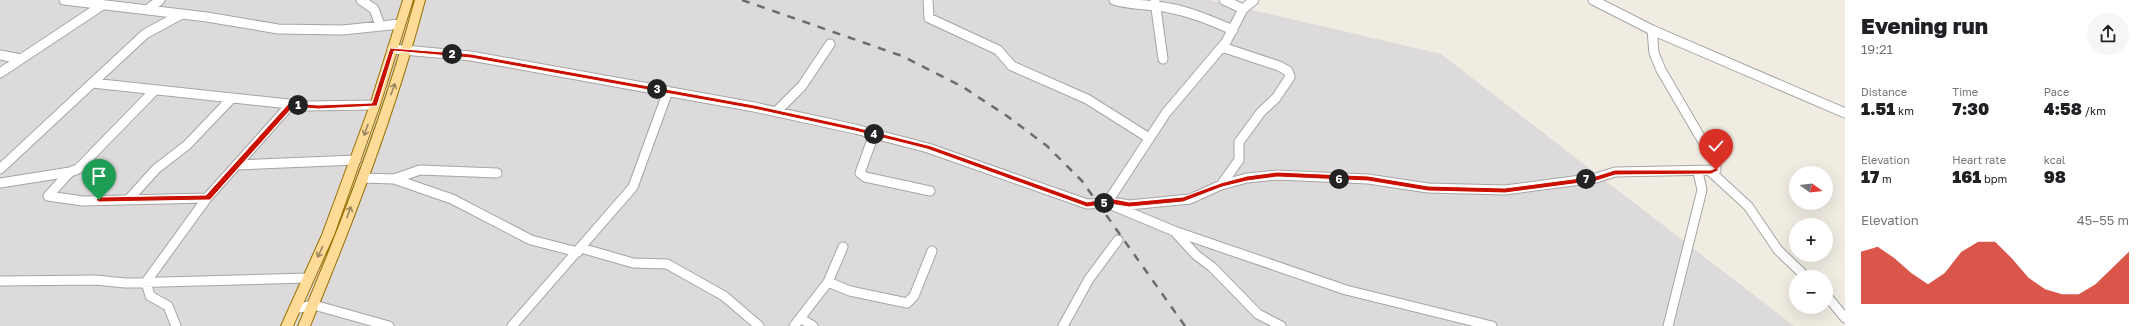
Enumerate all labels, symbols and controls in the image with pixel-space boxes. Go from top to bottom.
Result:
text: Evening run [1861,12,1988,39]
button: share [2087,13,2129,55]
text: 19:21 [1861,41,1893,57]
pin: 2 [442,44,462,64]
text: 2 [449,47,455,60]
pin: 3 [647,79,667,99]
text: 3 [654,82,660,95]
one-way arrow [389,84,397,96]
text: Distance [1861,85,1907,98]
text: Time [1952,85,1978,98]
text: Pace [2044,85,2069,98]
pin: 1 [288,95,308,115]
text: 1 [295,98,301,111]
text: 1.51 [1861,98,1895,119]
text: 7:30 [1952,98,1989,119]
text: 4:58 [2044,98,2082,119]
text: km [1895,104,1914,117]
text: /km [2082,104,2106,117]
one-way arrow [362,124,369,137]
pin: 4 [864,124,884,144]
text: 4 [871,127,877,140]
pin [1699,129,1733,170]
icon: check [1705,135,1727,157]
text: Elevation [1861,153,1910,166]
text: Heart rate [1952,153,2006,166]
text: kcal [2044,153,2065,166]
pin [82,159,116,200]
icon: arrive [88,165,110,187]
north arrow [1789,166,1833,210]
map controls [1789,166,1833,314]
text: 17 [1861,166,1879,187]
text: 161 [1952,166,1981,187]
text: 98 [2044,166,2066,187]
pin: 6 [1329,169,1349,189]
pin: 7 [1576,169,1596,189]
text: 6 [1336,172,1343,185]
text: 7 [1583,172,1589,185]
text: m [1879,172,1892,185]
text: bpm [1981,172,2007,185]
pin: 5 [1094,193,1114,213]
text: 5 [1101,196,1107,209]
one-way arrow [346,206,354,218]
text: Elevation [1861,212,1919,228]
text: 45–55 m [2077,212,2129,228]
button: + [1789,218,1833,262]
one-way arrow [316,245,323,257]
button: − [1789,270,1833,314]

